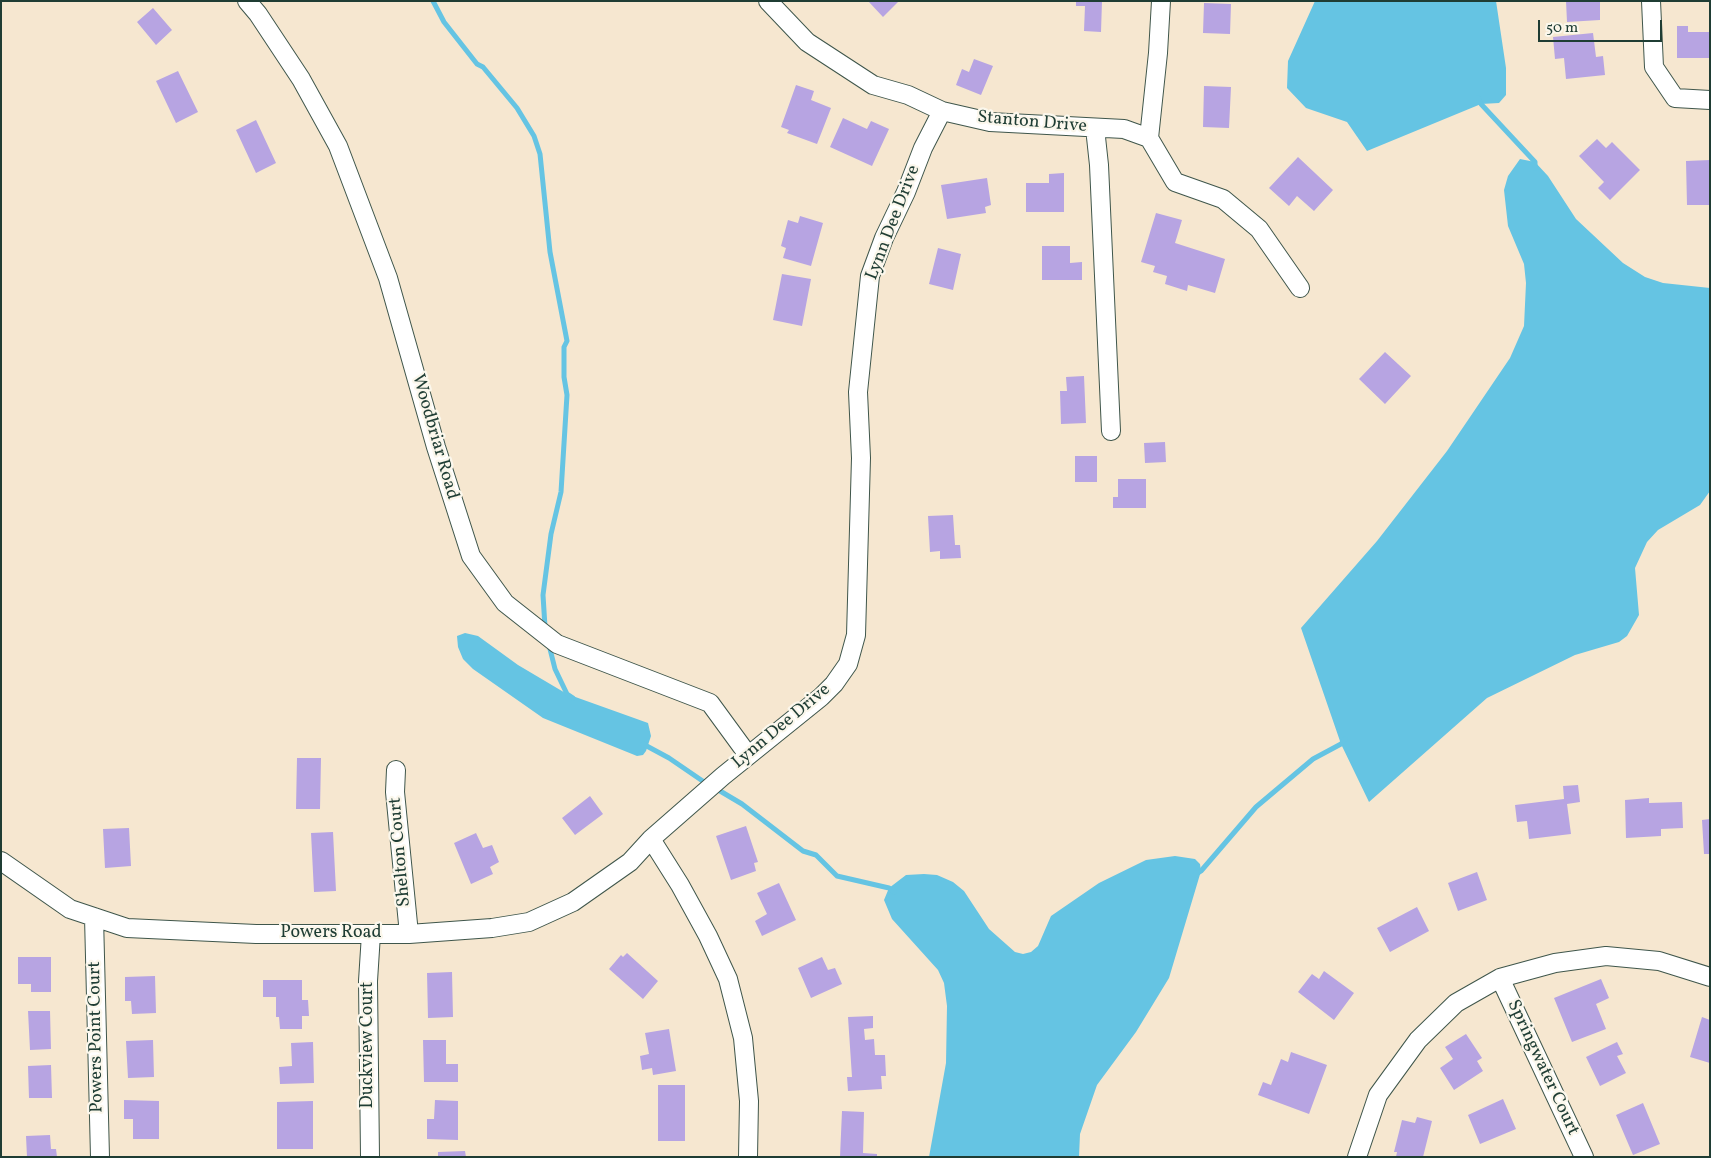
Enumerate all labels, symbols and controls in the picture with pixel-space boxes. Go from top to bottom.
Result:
scale bar [1541,10,1665,42]
text: 50 m [1546,18,1578,39]
street label: Stanton Drive [976,107,1088,139]
street label: Lynn Dee Drive [862,162,926,284]
street label: Woodbriar Road [406,372,462,502]
street label: Lynn Dee Drive [729,680,835,774]
street label: Shelton Court [385,796,417,908]
street label: Powers Road [280,923,382,945]
street label: Powers Point Court [85,961,109,1113]
street label: Duckview Court [358,982,380,1108]
street label: Springwater Court [1501,997,1583,1139]

